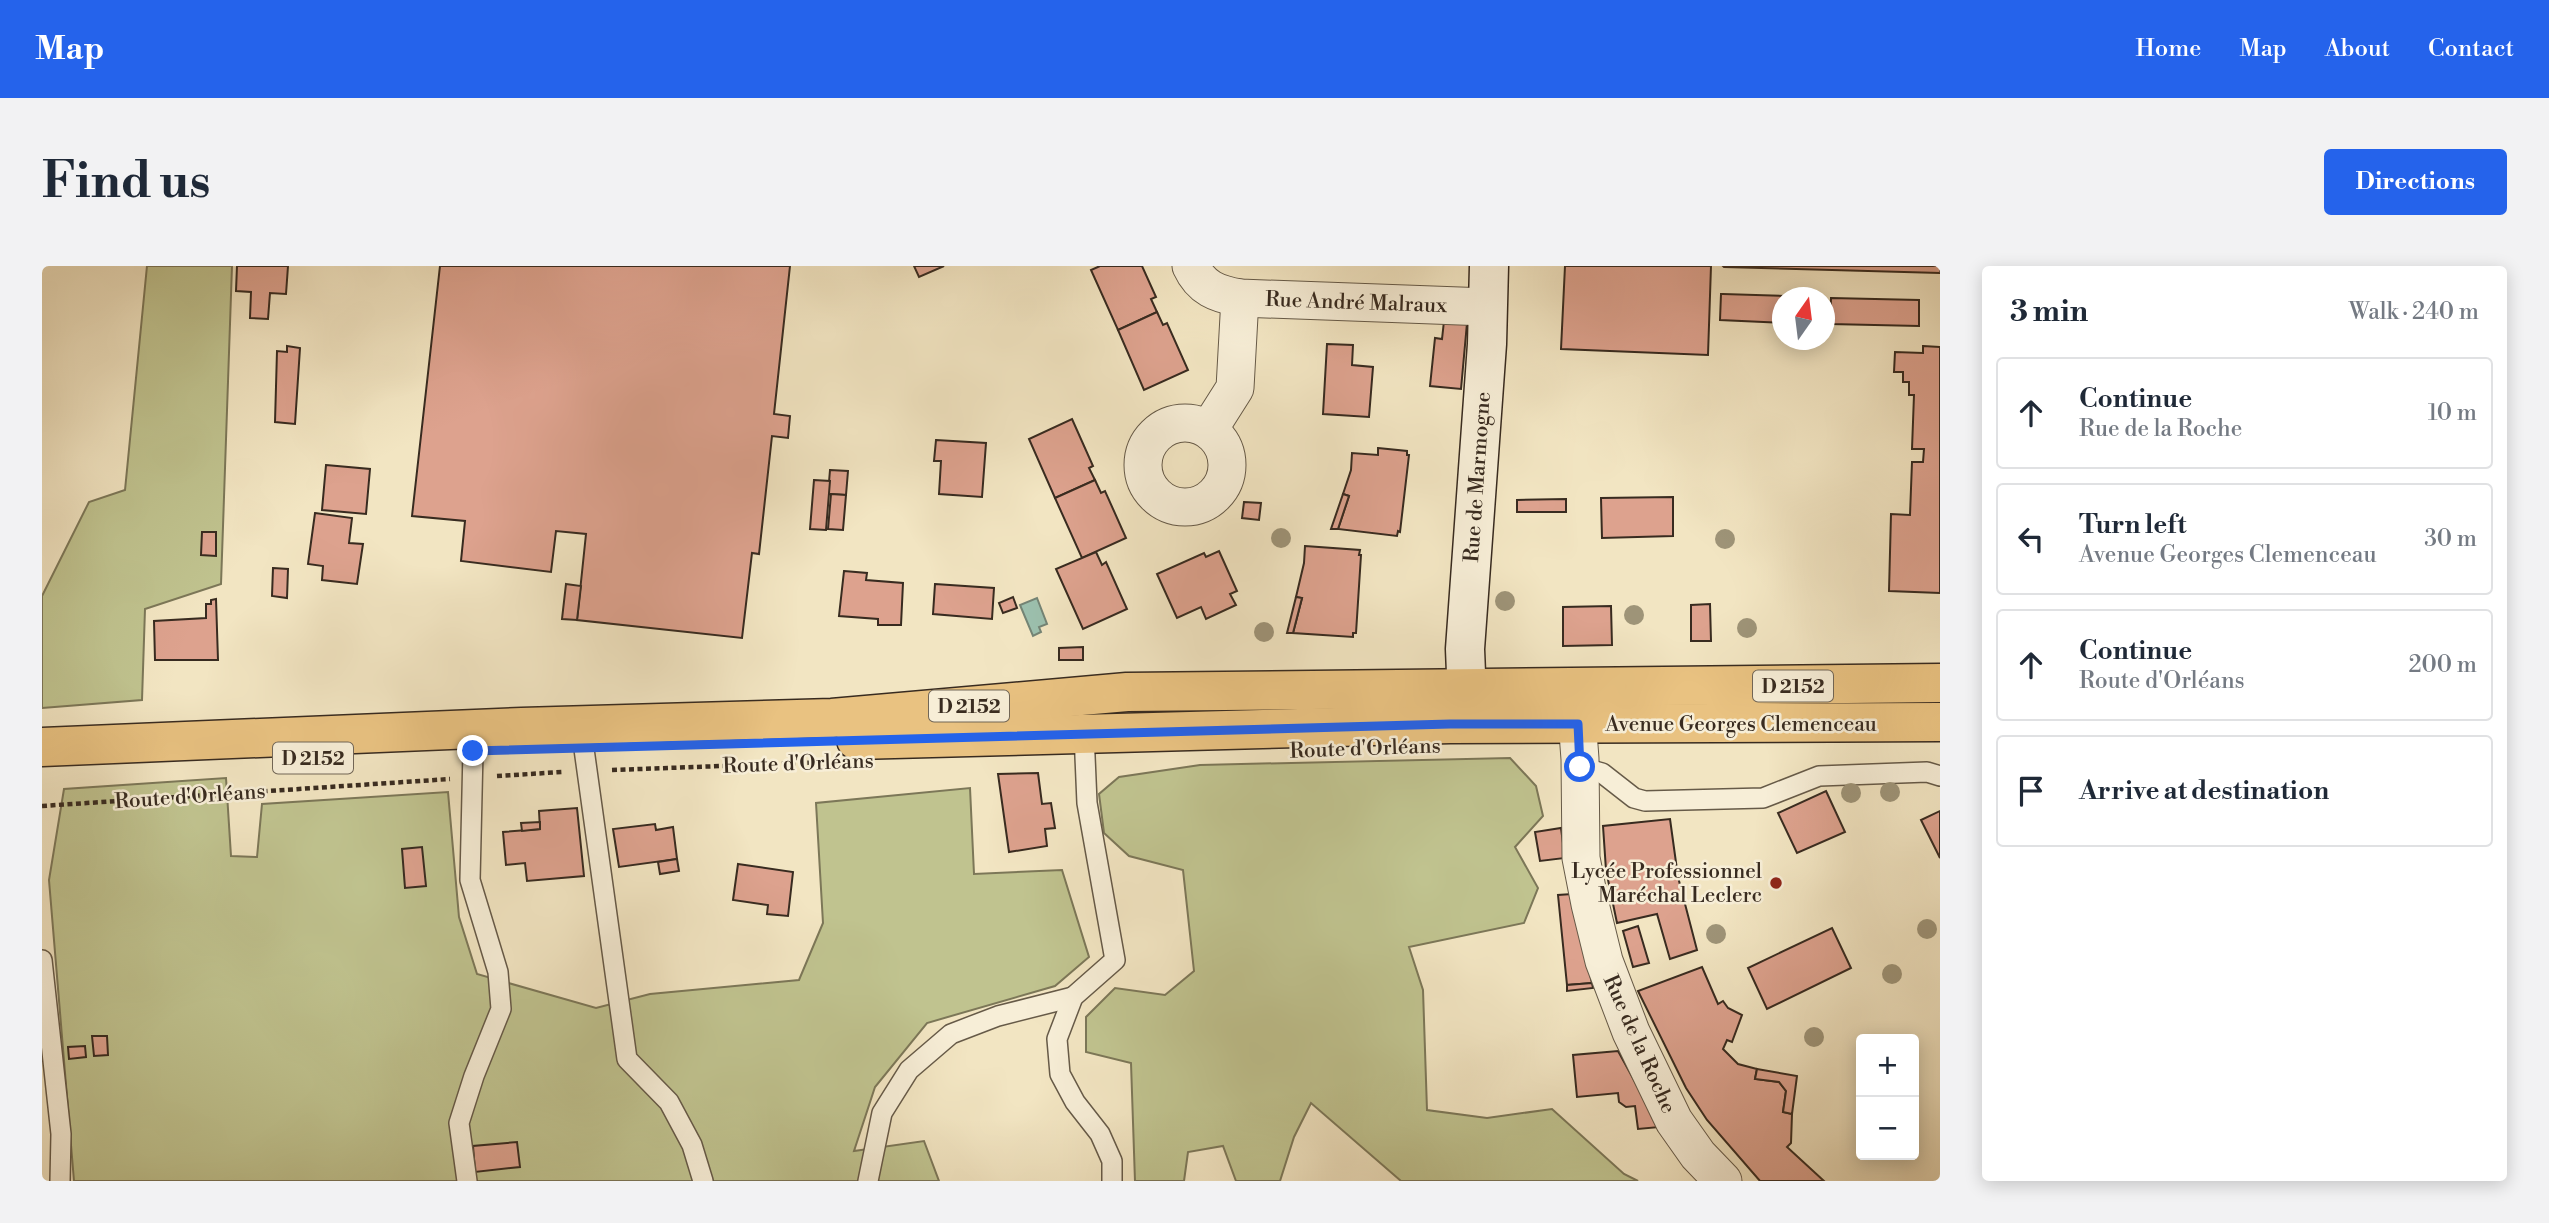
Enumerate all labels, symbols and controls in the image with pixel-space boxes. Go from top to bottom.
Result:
text: Map [35,29,104,70]
text: Home [2136,34,2201,64]
text: Map [2239,34,2287,64]
text: About [2325,34,2390,64]
text: Contact [2428,34,2514,64]
button: Directions [2324,149,2507,215]
text: Find us [42,152,211,213]
street label: Rue André Malraux [1265,287,1448,319]
north arrow [1772,287,1835,350]
text: 3 min [2010,293,2088,331]
text: Walk · 240 m [2349,298,2479,326]
text: Continue [2079,383,2192,415]
street label: Rue de Marmogne [1459,391,1497,563]
icon: ahead [2012,394,2050,432]
text: 10 m [2428,399,2477,427]
text: Rue de la Roche [2079,415,2242,443]
text: Turn left [2079,509,2187,541]
icon: left [2012,520,2050,558]
text: 30 m [2424,525,2477,553]
text: Avenue Georges Clemenceau [2079,541,2377,569]
text: Continue [2079,635,2192,667]
icon: ahead [2012,646,2050,684]
text: 200 m [2409,651,2477,679]
text: Route d'Orléans [2079,667,2245,695]
road number: D 2152 [1753,670,1833,702]
road number: D 2152 [929,690,1009,722]
street label: Avenue Georges Clemenceau [1604,712,1877,738]
street label: Route d'Orléans [1289,733,1441,765]
route end [457,735,488,766]
road number: D 2152 [273,743,353,774]
street label: Route d'Orléans [722,748,874,780]
route start [1564,751,1595,782]
icon: arrive [2012,772,2050,810]
text: Arrive at destination [2079,775,2329,807]
street label: Route d'Orléans [114,779,266,815]
place label: Lycée Professionnel Maréchal Leclerc [1571,859,1762,909]
marker: Lycée Professionnel Maréchal Leclerc [1768,875,1784,891]
street label: Rue de la Roche [1597,971,1681,1118]
map controls [1856,1034,1919,1160]
button: + [1856,1034,1919,1097]
button: − [1856,1097,1919,1160]

